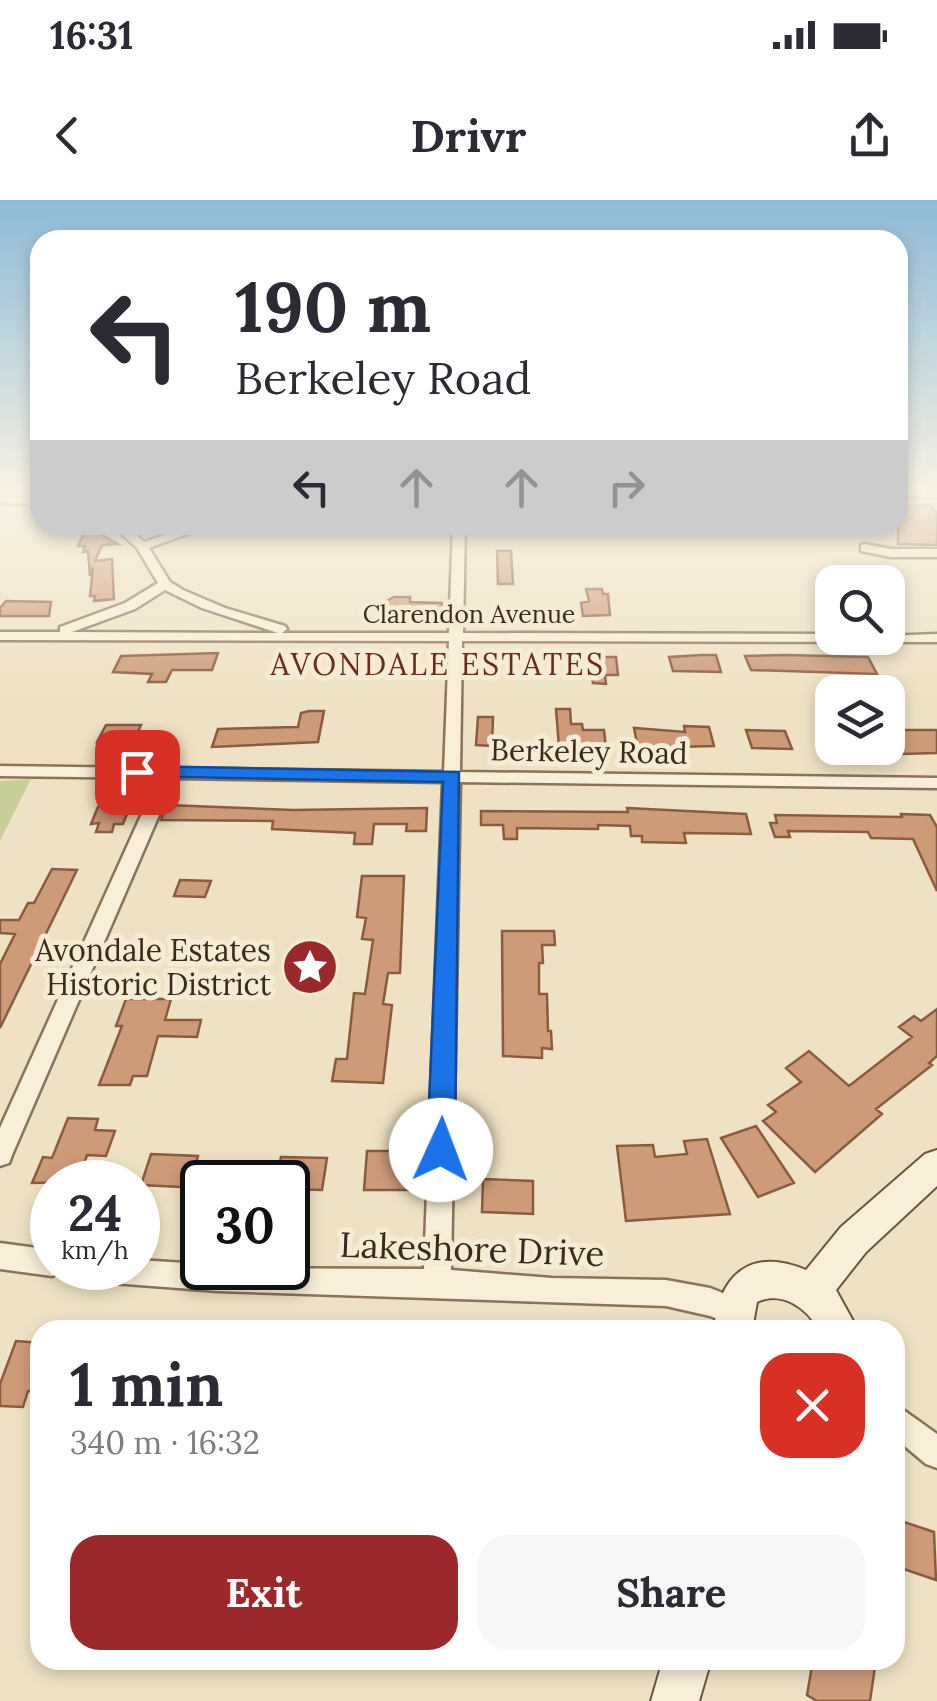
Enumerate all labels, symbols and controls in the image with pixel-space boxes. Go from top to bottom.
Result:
text: 16:31 [50,11,134,59]
text: Drivr [411,107,526,164]
icon: back [40,108,95,163]
icon: share [842,108,897,163]
text: 190 m [235,262,431,351]
icon: left [70,270,200,400]
text: Berkeley Road [235,349,531,406]
icon: left [284,460,339,515]
icon: ahead [389,460,444,515]
icon: ahead [494,460,549,515]
icon: right [599,460,654,515]
map controls [815,565,905,765]
button: search [815,565,905,655]
street label: Clarendon Avenue [363,598,575,630]
district label: AVONDALE ESTATES [270,645,605,683]
button: layers [815,675,905,765]
pin [95,730,180,815]
street label: Berkeley Road [490,730,688,773]
icon: arrive [110,745,165,800]
place label: Avondale Estates Historic District [34,931,271,1003]
place icon: Avondale Estates Historic District [280,937,340,997]
position arrow [389,1098,493,1202]
speed limit sign: 30 [180,1160,310,1290]
text: 24 [68,1181,122,1245]
street label: Lakeshore Drive [339,1222,605,1276]
text: km/h [61,1234,129,1266]
text: 1 min [70,1346,223,1422]
button: close [760,1353,865,1458]
text: 340 m · 16:32 [70,1422,260,1463]
button: Exit [70,1535,458,1650]
button: Share [478,1535,865,1650]

